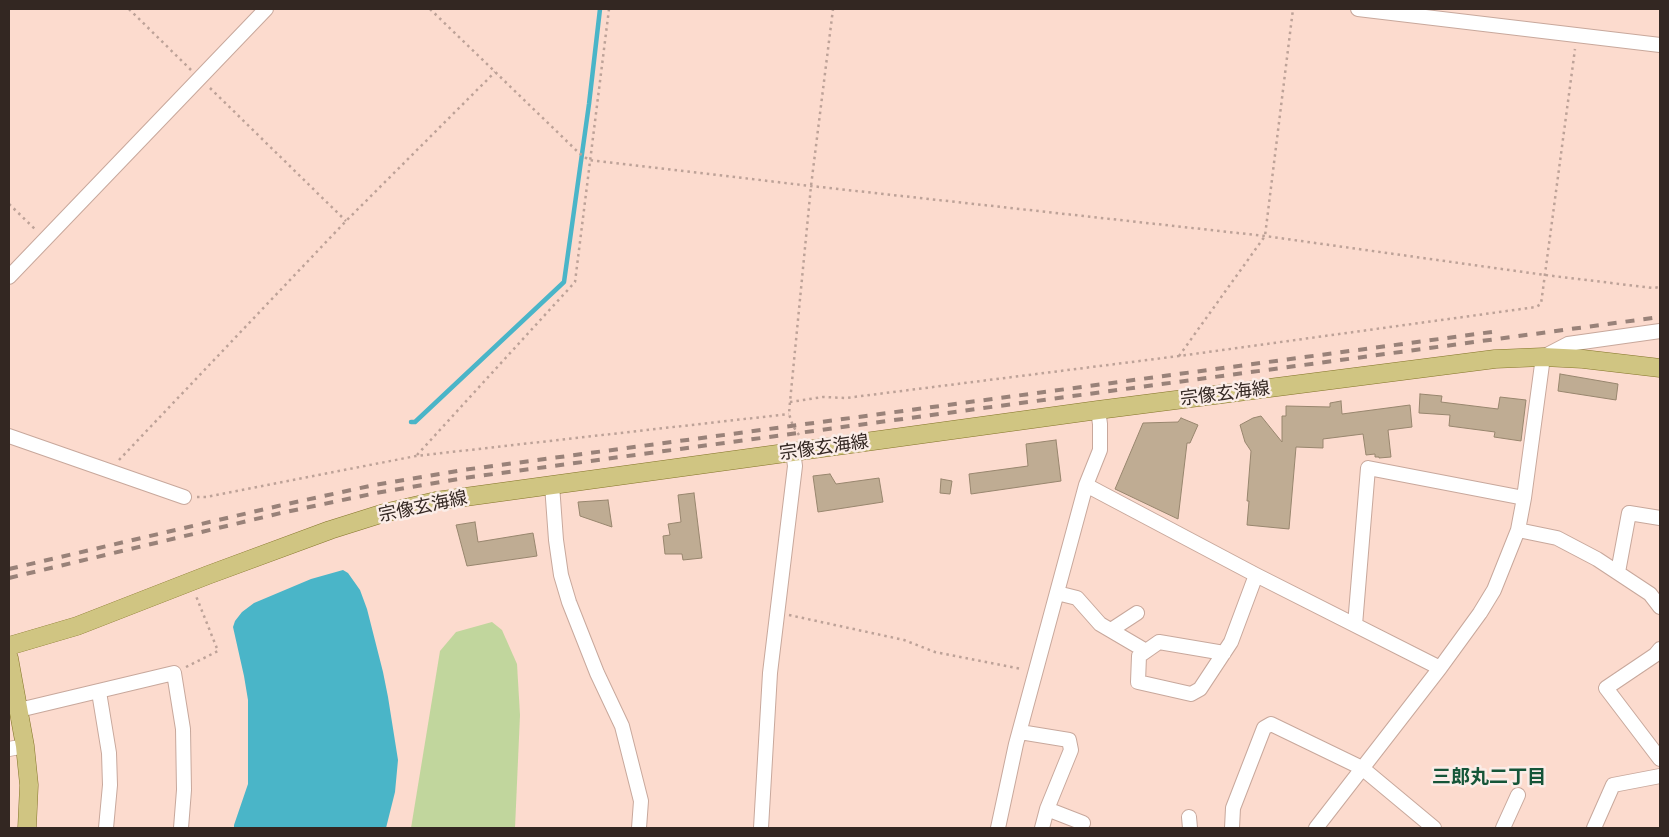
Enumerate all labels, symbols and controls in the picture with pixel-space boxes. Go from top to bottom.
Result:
street label: 宗像玄海線 [1179,378,1271,410]
street label: 宗像玄海線 [778,431,870,465]
street label: 宗像玄海線 [377,487,469,527]
district label: 三郎丸二丁目 [1432,767,1546,789]

